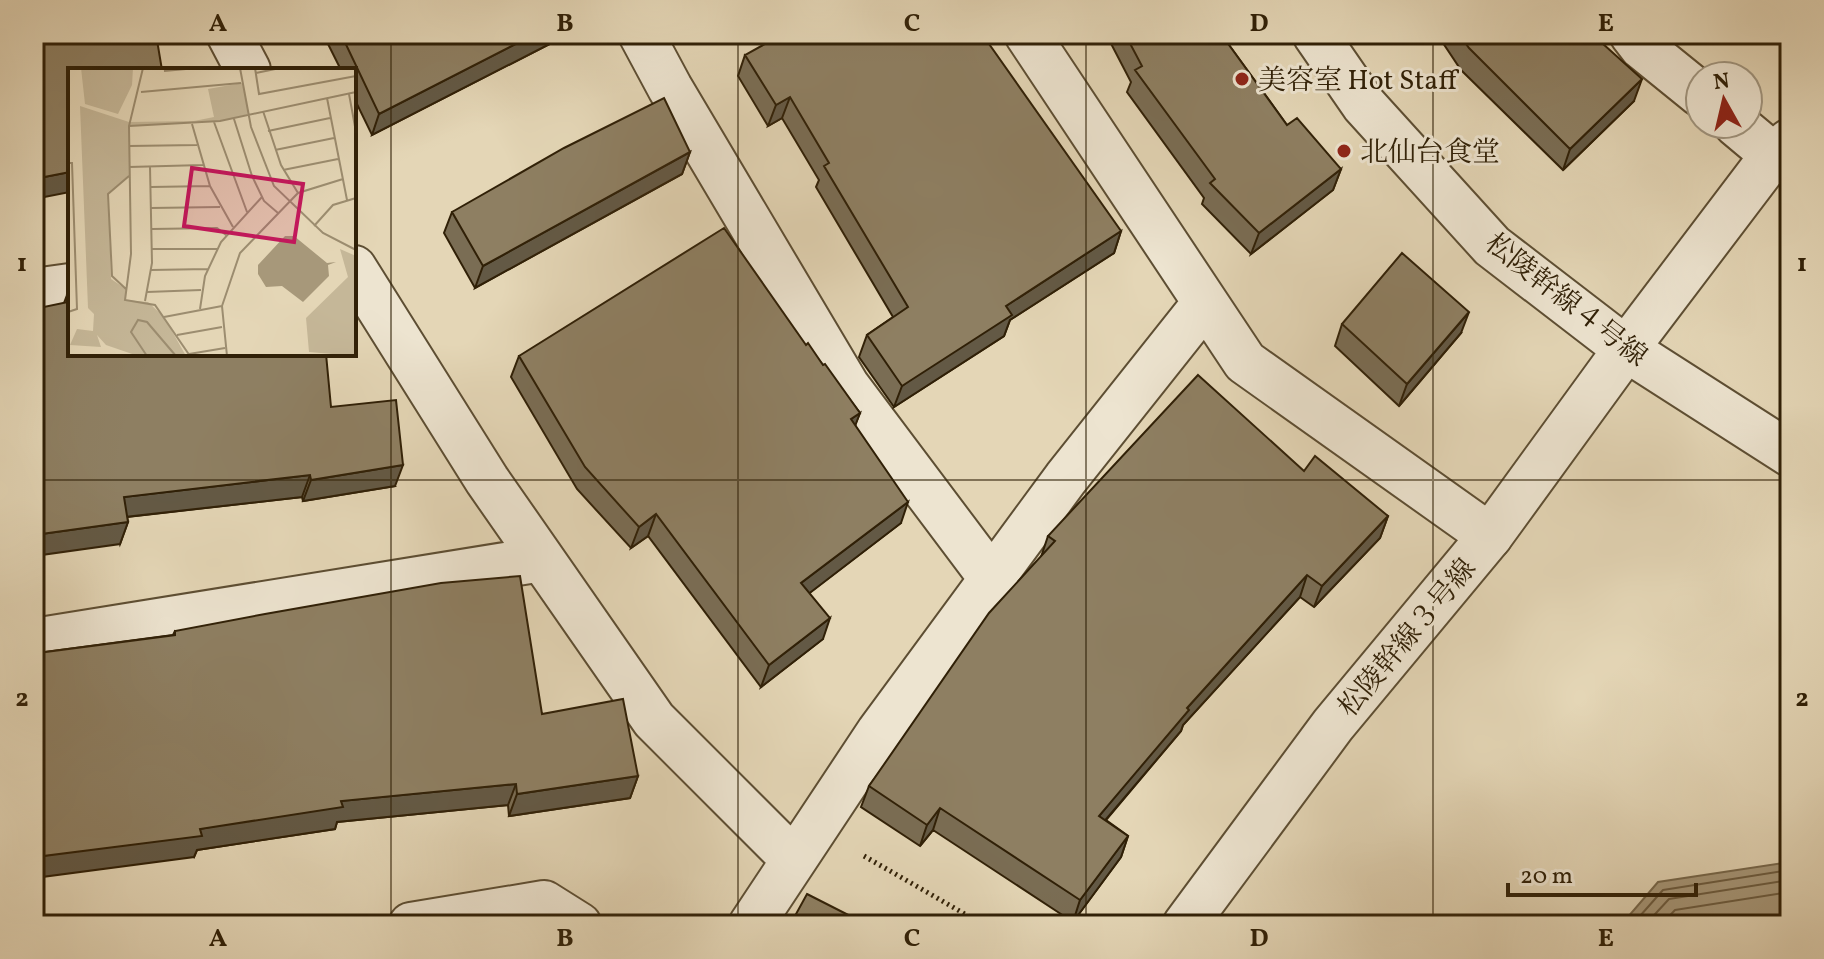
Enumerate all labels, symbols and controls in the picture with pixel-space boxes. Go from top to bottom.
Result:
text: A [209,6,228,42]
text: B [556,6,574,42]
text: C [904,6,920,42]
text: D [1249,6,1269,42]
text: E [1598,6,1614,42]
north arrow [1684,60,1764,140]
place label: 美容室 Hot Staff [1258,62,1459,101]
text: N [1711,66,1732,99]
inset map [68,68,356,356]
marker: 美容室 Hot Staff [1233,70,1251,88]
place label: 北仙台食堂 [1360,134,1500,173]
marker: 北仙台食堂 [1335,142,1353,160]
street label: 松陵幹線４号線 [1476,225,1655,377]
text: 1 [17,246,27,282]
text: 1 [1797,246,1807,282]
street label: 松陵幹線３号線 [1330,551,1486,726]
text: 2 [15,681,29,717]
text: 2 [1795,681,1809,717]
scale bar [1508,847,1696,897]
text: 20 m [1520,860,1573,894]
text: A [209,921,228,957]
text: B [556,921,574,957]
text: C [904,921,920,957]
text: D [1249,921,1269,957]
text: E [1598,921,1614,957]

